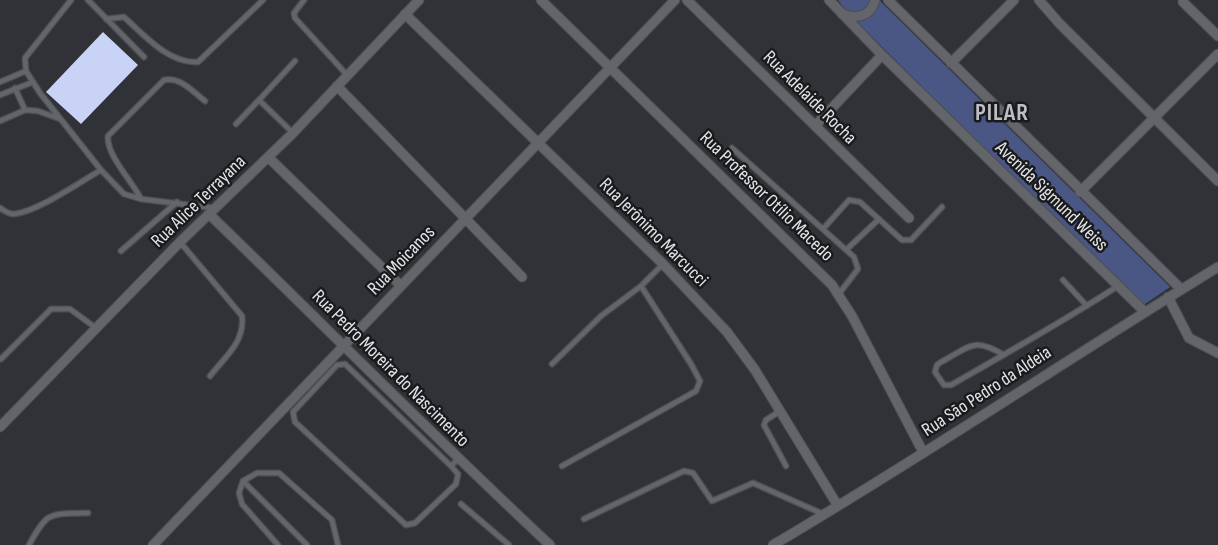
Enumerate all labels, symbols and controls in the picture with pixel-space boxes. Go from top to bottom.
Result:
street label: Rua Adelaide Rocha [757,46,861,150]
district label: PILAR [974,100,1030,128]
street label: Rua Professor Otílio Macedo [694,127,838,267]
street label: Avenida Sigmund Weiss [990,137,1112,257]
street label: Rua Alice Terrayana [147,151,251,253]
street label: Rua Jerônimo Marcucci [594,174,712,292]
street label: Rua Moicanos [363,222,441,300]
street label: Rua Pedro Moreira do Nascimento [307,286,473,452]
street label: Rua São Pedro da Aldeia [918,342,1056,442]

